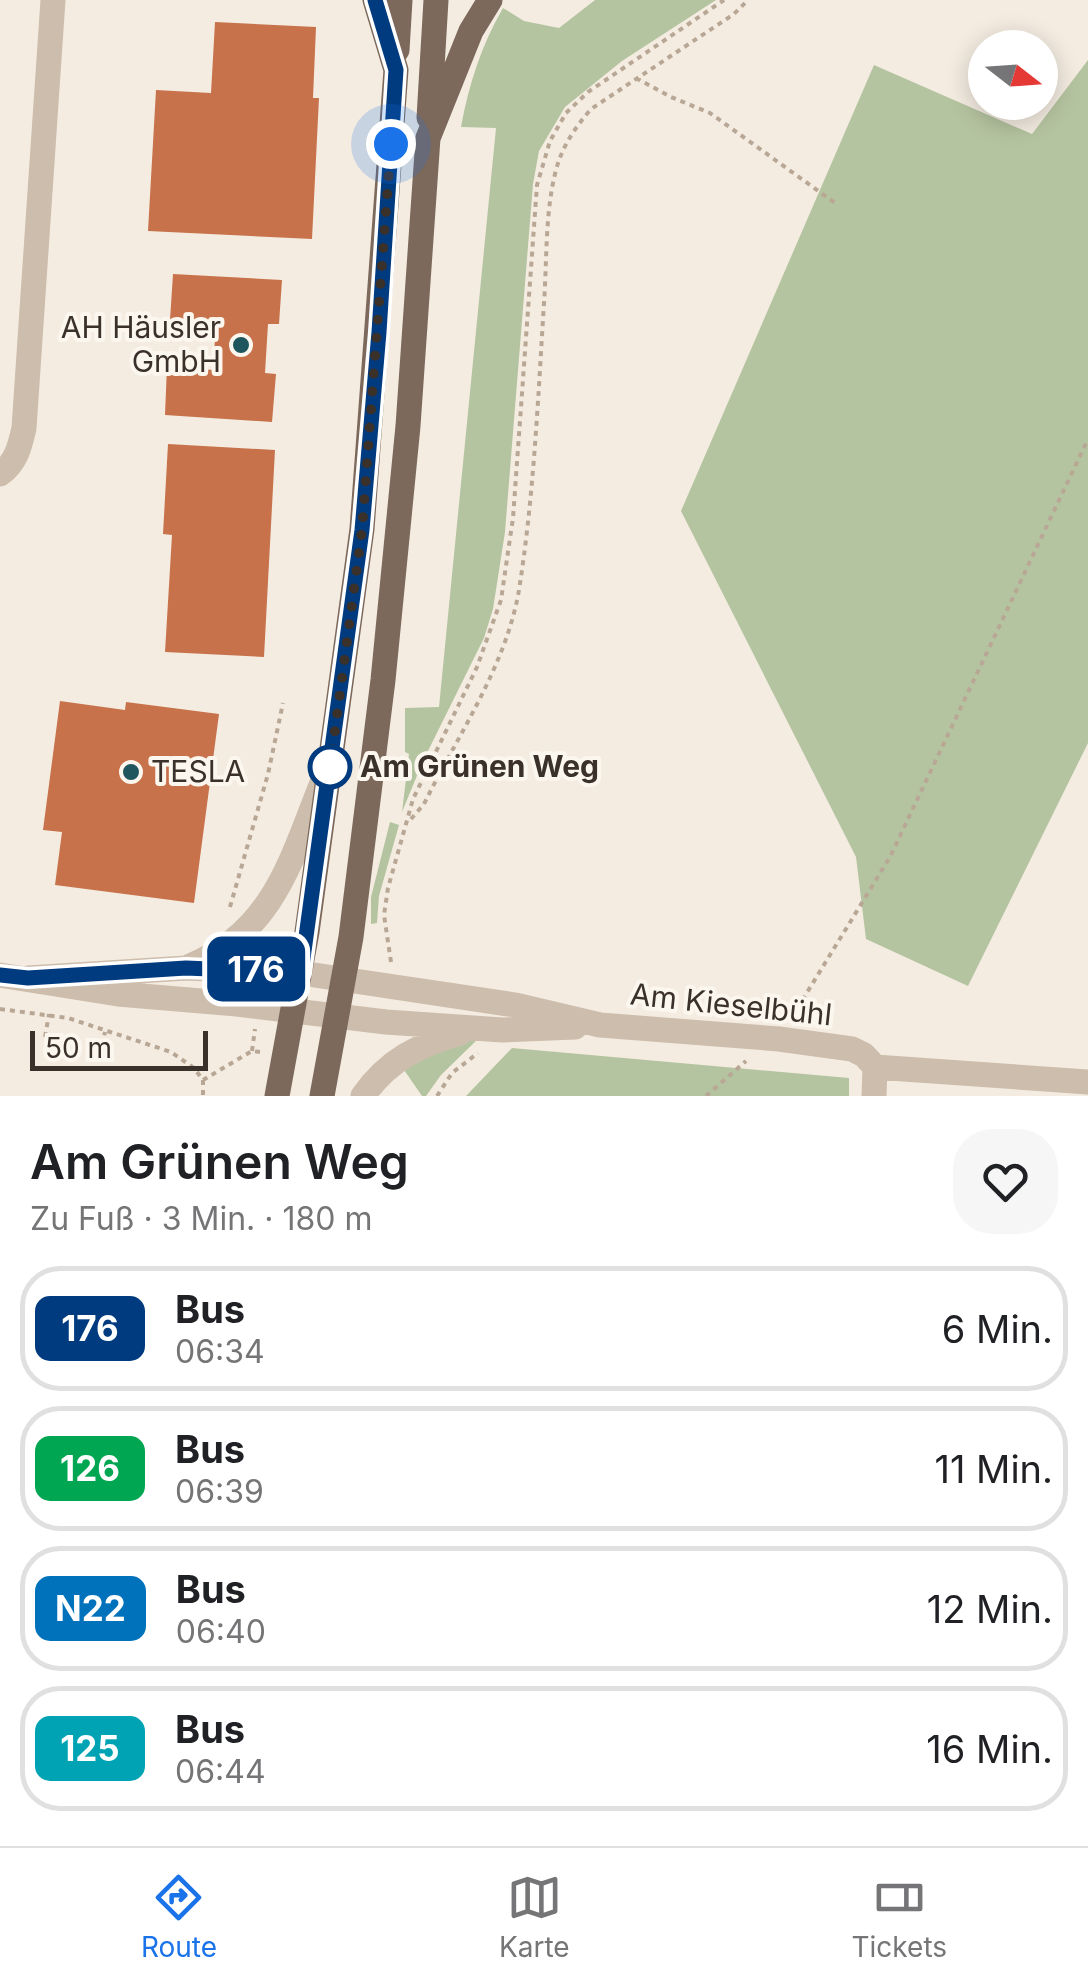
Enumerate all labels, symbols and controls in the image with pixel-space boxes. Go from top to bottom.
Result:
north arrow [968,30,1058,120]
map controls [968,30,1058,120]
your location [366,119,416,169]
place label: AH Häusler GmbH [61,309,221,379]
marker: AH Häusler GmbH [230,334,252,356]
marker: Am Grünen Weg [309,746,351,788]
place label: Am Grünen Weg [360,748,599,784]
place label: TESLA [151,753,245,789]
marker: TESLA [120,761,142,783]
line badge: 176 [198,936,314,1002]
text: 176 [227,948,285,990]
street label: Am Kieselbühl [629,976,834,1032]
scale bar [30,1026,208,1070]
text: 50 m [45,1031,112,1065]
button: heart [953,1129,1058,1234]
text: Am Grünen Weg [30,1132,409,1191]
text: Zu Fuß · 3 Min. · 180 m [30,1199,373,1238]
text: Bus [175,1286,245,1332]
text: 6 Min. [942,1306,1053,1352]
text: 176 [61,1307,119,1349]
text: 06:34 [175,1332,265,1371]
text: Bus [175,1426,245,1472]
text: 11 Min. [934,1446,1053,1492]
text: 126 [60,1447,120,1489]
text: 06:39 [175,1472,264,1511]
text: Bus [176,1566,246,1612]
text: 12 Min. [927,1586,1053,1632]
text: N22 [55,1587,126,1629]
text: 06:40 [176,1612,266,1651]
text: Bus [175,1706,245,1752]
text: 16 Min. [926,1726,1053,1772]
text: 125 [60,1727,120,1769]
text: 06:44 [175,1752,266,1791]
tab: Route [141,1870,217,1964]
tab: Karte [499,1870,570,1964]
tab: Tickets [851,1870,947,1964]

